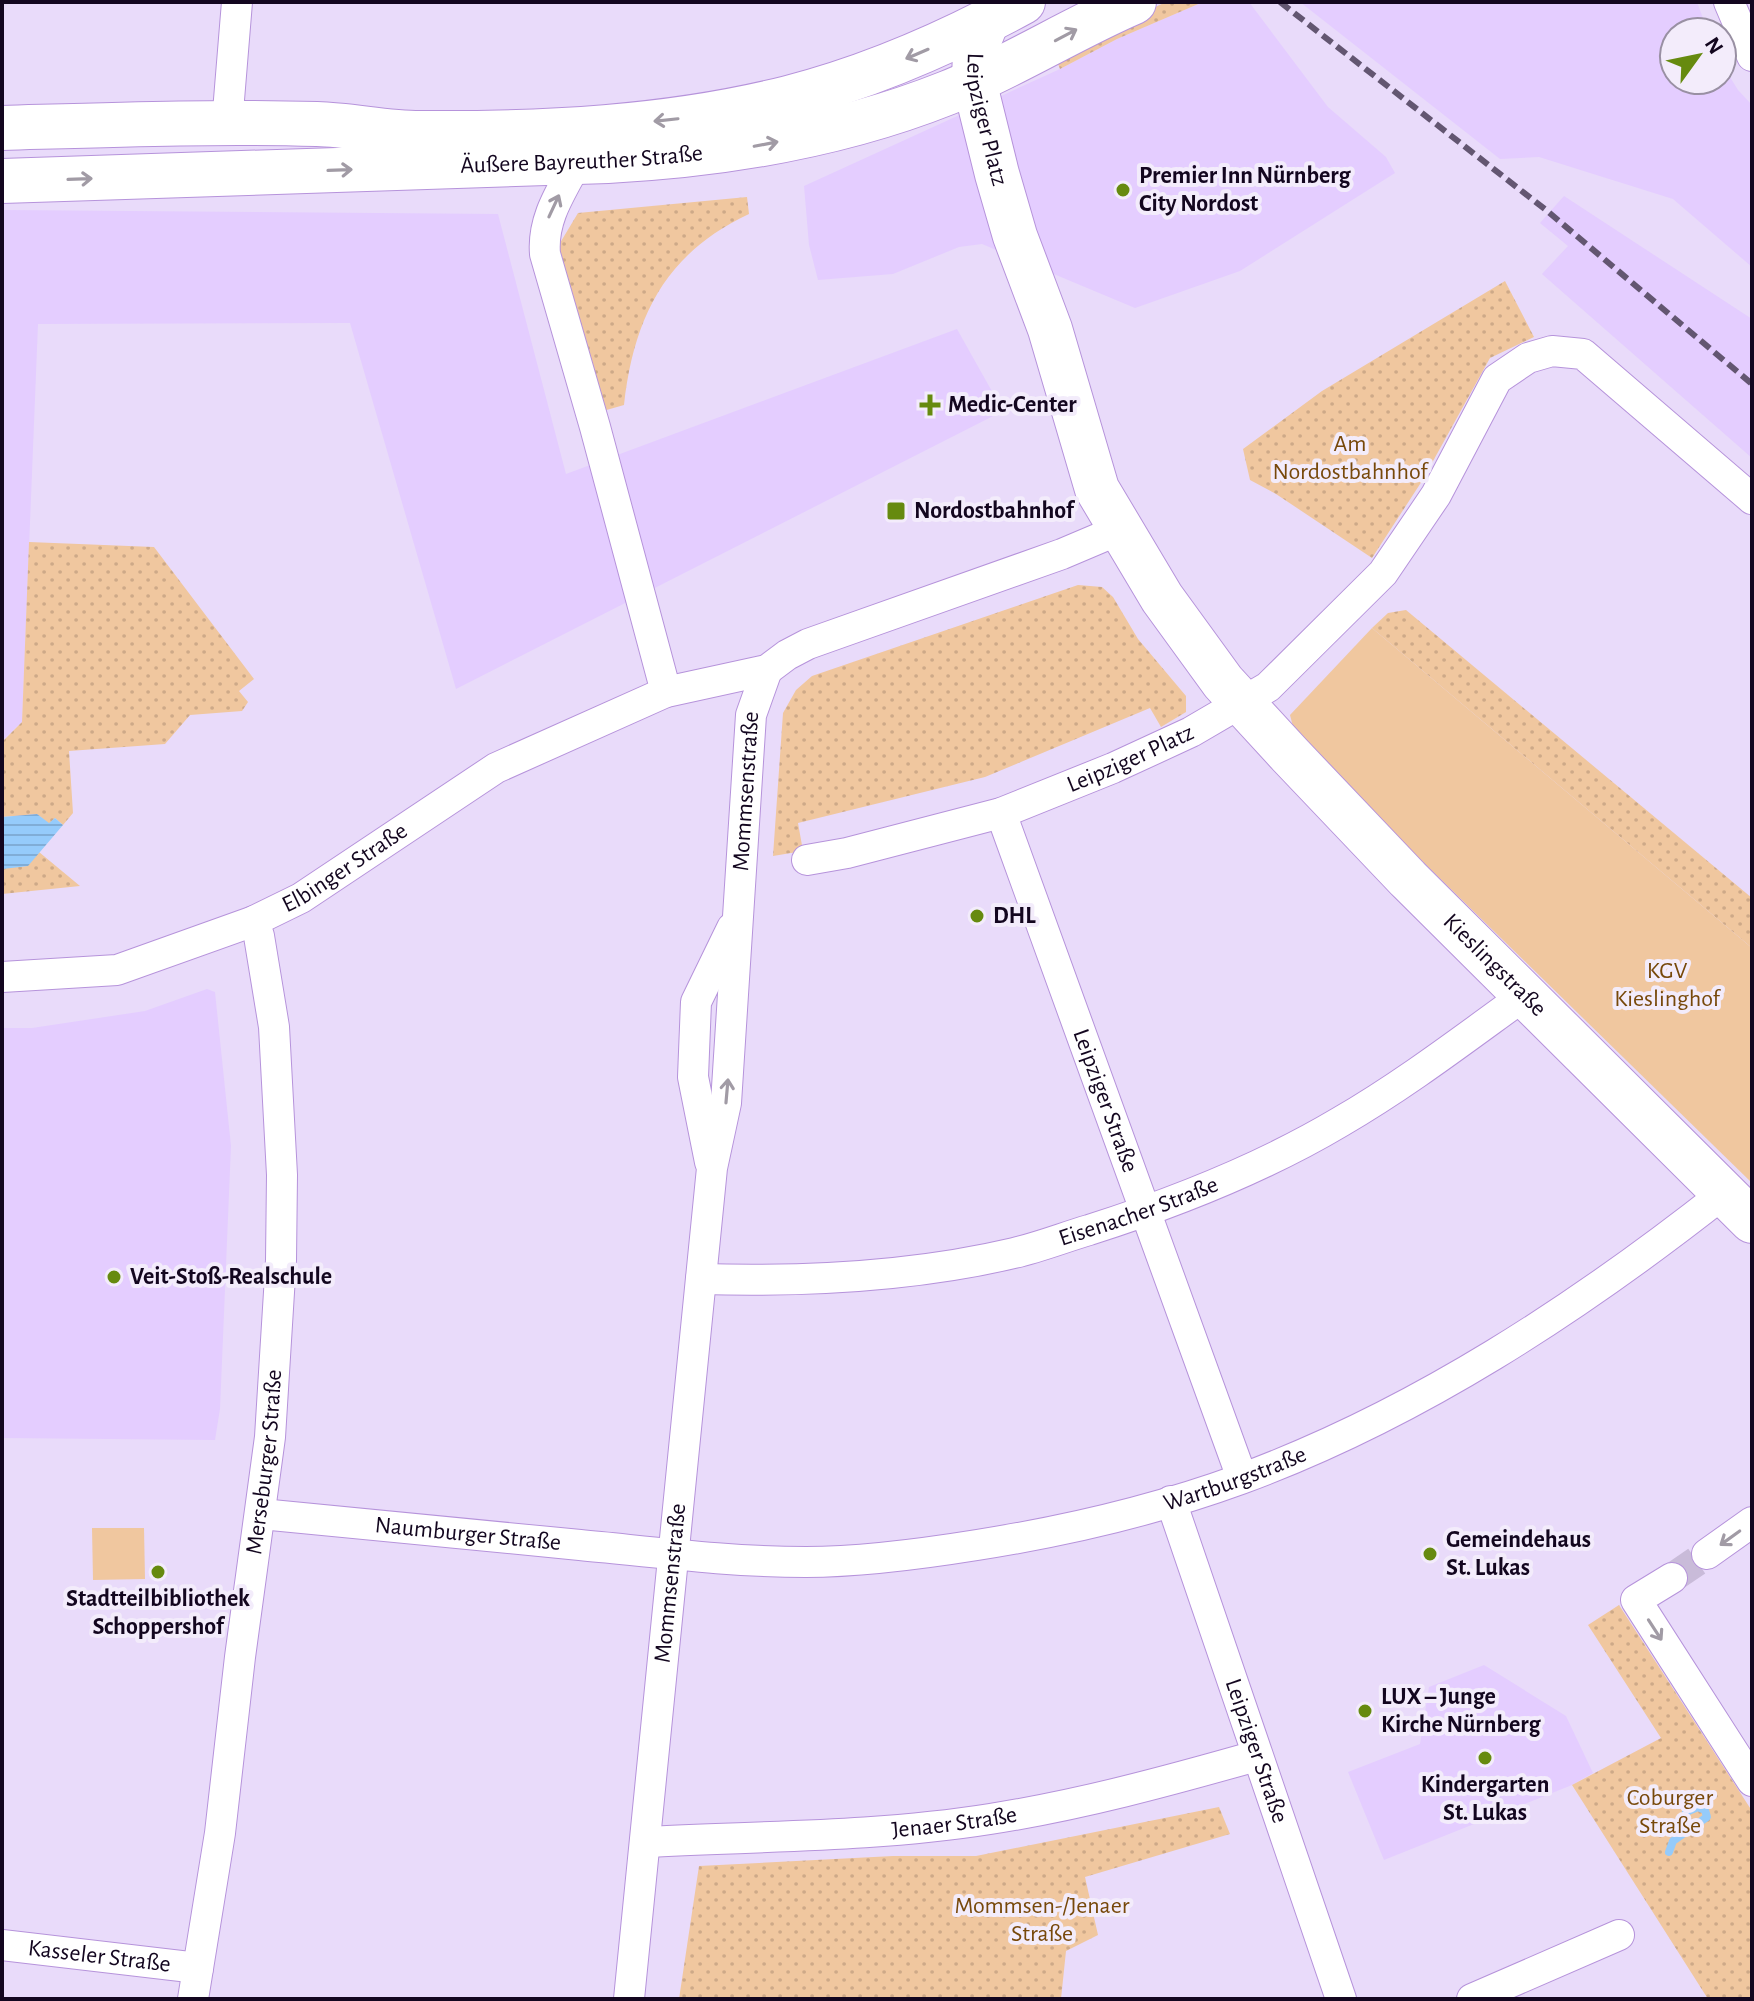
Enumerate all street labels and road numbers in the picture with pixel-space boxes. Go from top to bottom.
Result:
street label: Leipziger Platz [962,52,1012,189]
street label: Äußere Bayreuther Straße [460,141,704,178]
street label: Mommsenstraße [729,711,763,872]
street label: Leipziger Platz [1064,720,1198,797]
street label: Elbinger Straße [278,819,412,917]
street label: Kieslingstraße [1439,909,1551,1021]
street label: Leipziger Straße [1068,1026,1142,1176]
street label: Eisenacher Straße [1056,1172,1222,1251]
street label: Merseburger Straße [242,1369,286,1556]
street label: Wartburgstraße [1161,1442,1310,1516]
street label: Mommsenstraße [651,1502,690,1664]
street label: Naumburger Straße [374,1513,562,1555]
street label: Leipziger Straße [1221,1676,1292,1826]
street label: Jenaer Straße [891,1803,1019,1842]
street label: Kasseler Straße [27,1936,172,1977]

